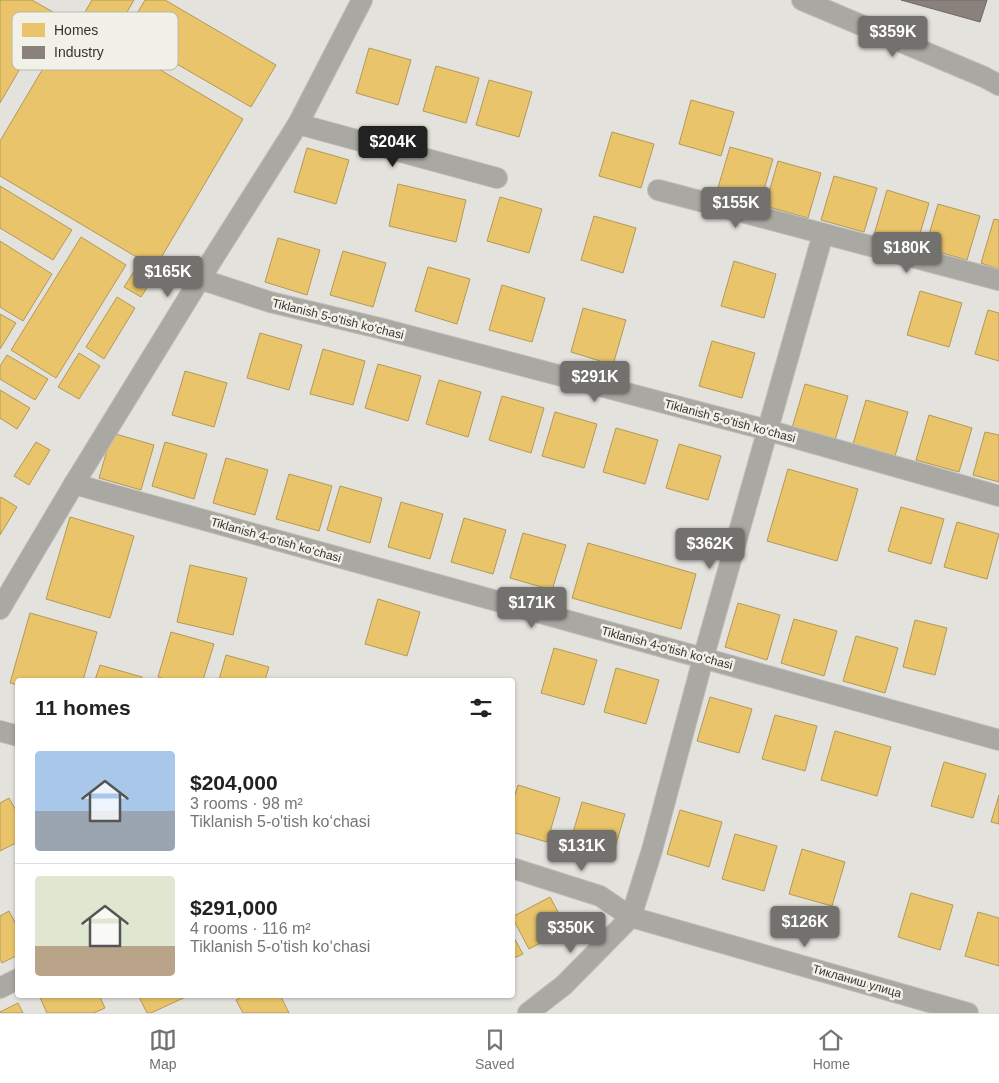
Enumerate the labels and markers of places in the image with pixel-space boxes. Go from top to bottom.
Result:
pin: $359K [858,15,928,58]
pin: $204K [358,126,428,168]
pin: $155K [701,186,771,229]
pin: $180K [872,232,942,274]
pin: $165K [133,256,203,298]
pin: $291K [560,360,630,403]
pin: $362K [675,528,745,570]
pin: $171K [497,586,567,629]
pin: $131K [547,830,617,872]
pin: $126K [770,906,840,948]
pin: $350K [536,912,606,954]

